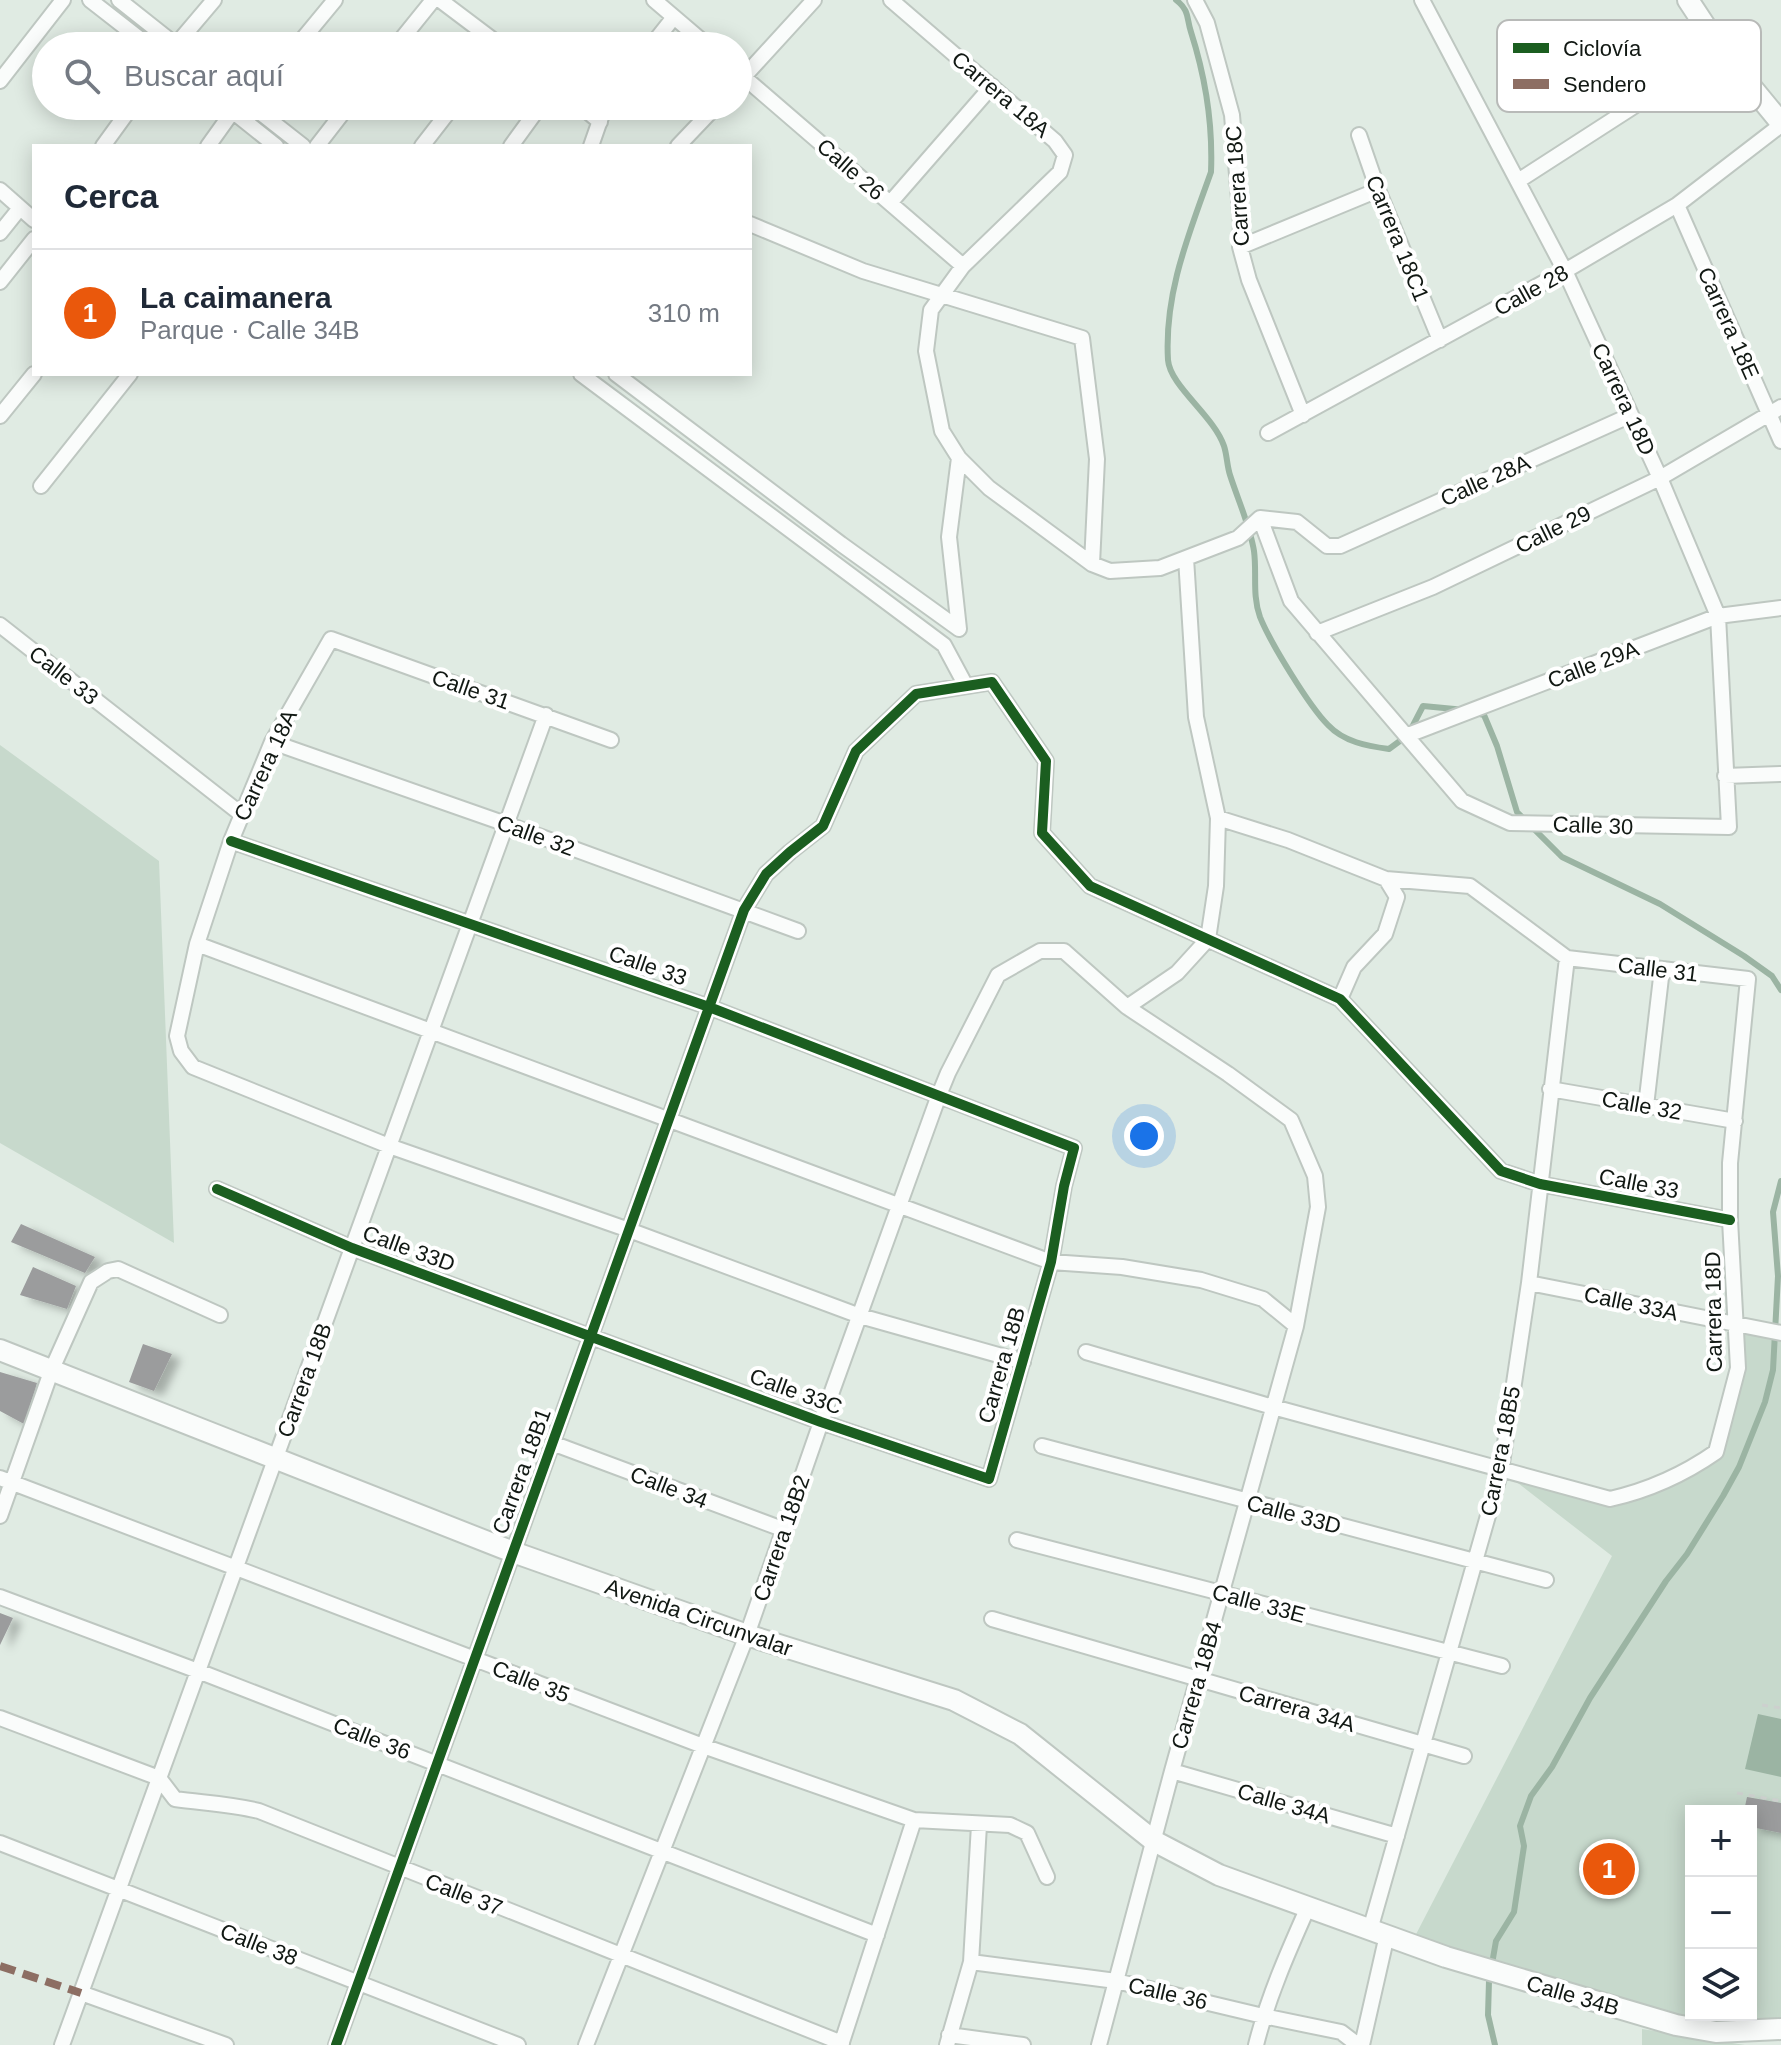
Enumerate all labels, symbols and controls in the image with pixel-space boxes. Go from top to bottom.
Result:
legend [1497,20,1761,112]
search box [32,32,752,120]
text: Ciclovía [1563,36,1642,61]
street label: Carrera 18A [947,46,1055,143]
icon: search [60,54,104,98]
text: Buscar aquí [124,59,284,92]
text: Sendero [1563,72,1646,97]
street label: Carrera 18C [1221,125,1254,247]
street label: Calle 26 [812,133,889,205]
street label: Carrera 18C1 [1361,172,1434,305]
text: Cerca [64,177,159,215]
street label: Calle 28 [1490,260,1573,321]
street label: Carrera 18E [1693,263,1764,383]
text: La caimanera [140,281,332,314]
text: 1 [83,298,97,328]
text: 310 m [648,298,720,328]
text: Parque · Calle 34B [140,315,360,345]
street label: Carrera 18D [1587,339,1660,459]
street label: Calle 28A [1437,450,1534,511]
street label: Calle 29 [1511,501,1595,558]
street label: Calle 29A [1544,636,1642,693]
street label: Calle 33 [24,641,103,710]
street label: Calle 31 [429,665,513,714]
street label: Carrera 18A [229,705,302,825]
street label: Calle 32 [494,810,578,861]
street label: Calle 30 [1552,812,1634,839]
street label: Calle 33 [606,941,690,990]
street label: Calle 31 [1616,952,1700,987]
street label: Calle 32 [1600,1086,1684,1125]
your location [1124,1116,1164,1156]
street label: Calle 33 [1597,1164,1681,1203]
street label: Calle 33D [359,1220,458,1277]
street label: Carrera 18D [1700,1251,1727,1373]
street label: Calle 33A [1582,1281,1680,1326]
street label: Carrera 18B [973,1304,1030,1426]
street label: Carrera 18B [272,1320,337,1441]
street label: Calle 33C [746,1363,846,1420]
street label: Carrera 18B5 [1476,1384,1525,1518]
street label: Carrera 18B1 [487,1405,556,1538]
street label: Calle 34 [627,1461,711,1514]
street label: Carrera 18B2 [748,1472,815,1605]
street label: Calle 33D [1244,1490,1344,1539]
street label: Avenida Circunvalar [602,1574,796,1661]
street label: Calle 33E [1210,1579,1308,1628]
street label: Carrera 18B4 [1166,1618,1227,1752]
street label: Calle 35 [489,1655,573,1708]
street label: Carrera 34A [1236,1680,1358,1737]
street label: Calle 36 [330,1712,414,1765]
street label: Calle 34A [1235,1778,1333,1829]
map controls [1685,1805,1757,2021]
button: + [1685,1805,1757,1877]
pin: 1 [1583,1839,1635,1899]
street label: Calle 37 [422,1868,506,1921]
button: − [1685,1877,1757,1949]
street label: Calle 38 [217,1918,301,1971]
button: layers [1685,1949,1757,2021]
street label: Calle 34B [1524,1970,1622,2021]
street label: Calle 36 [1126,1972,1210,2015]

